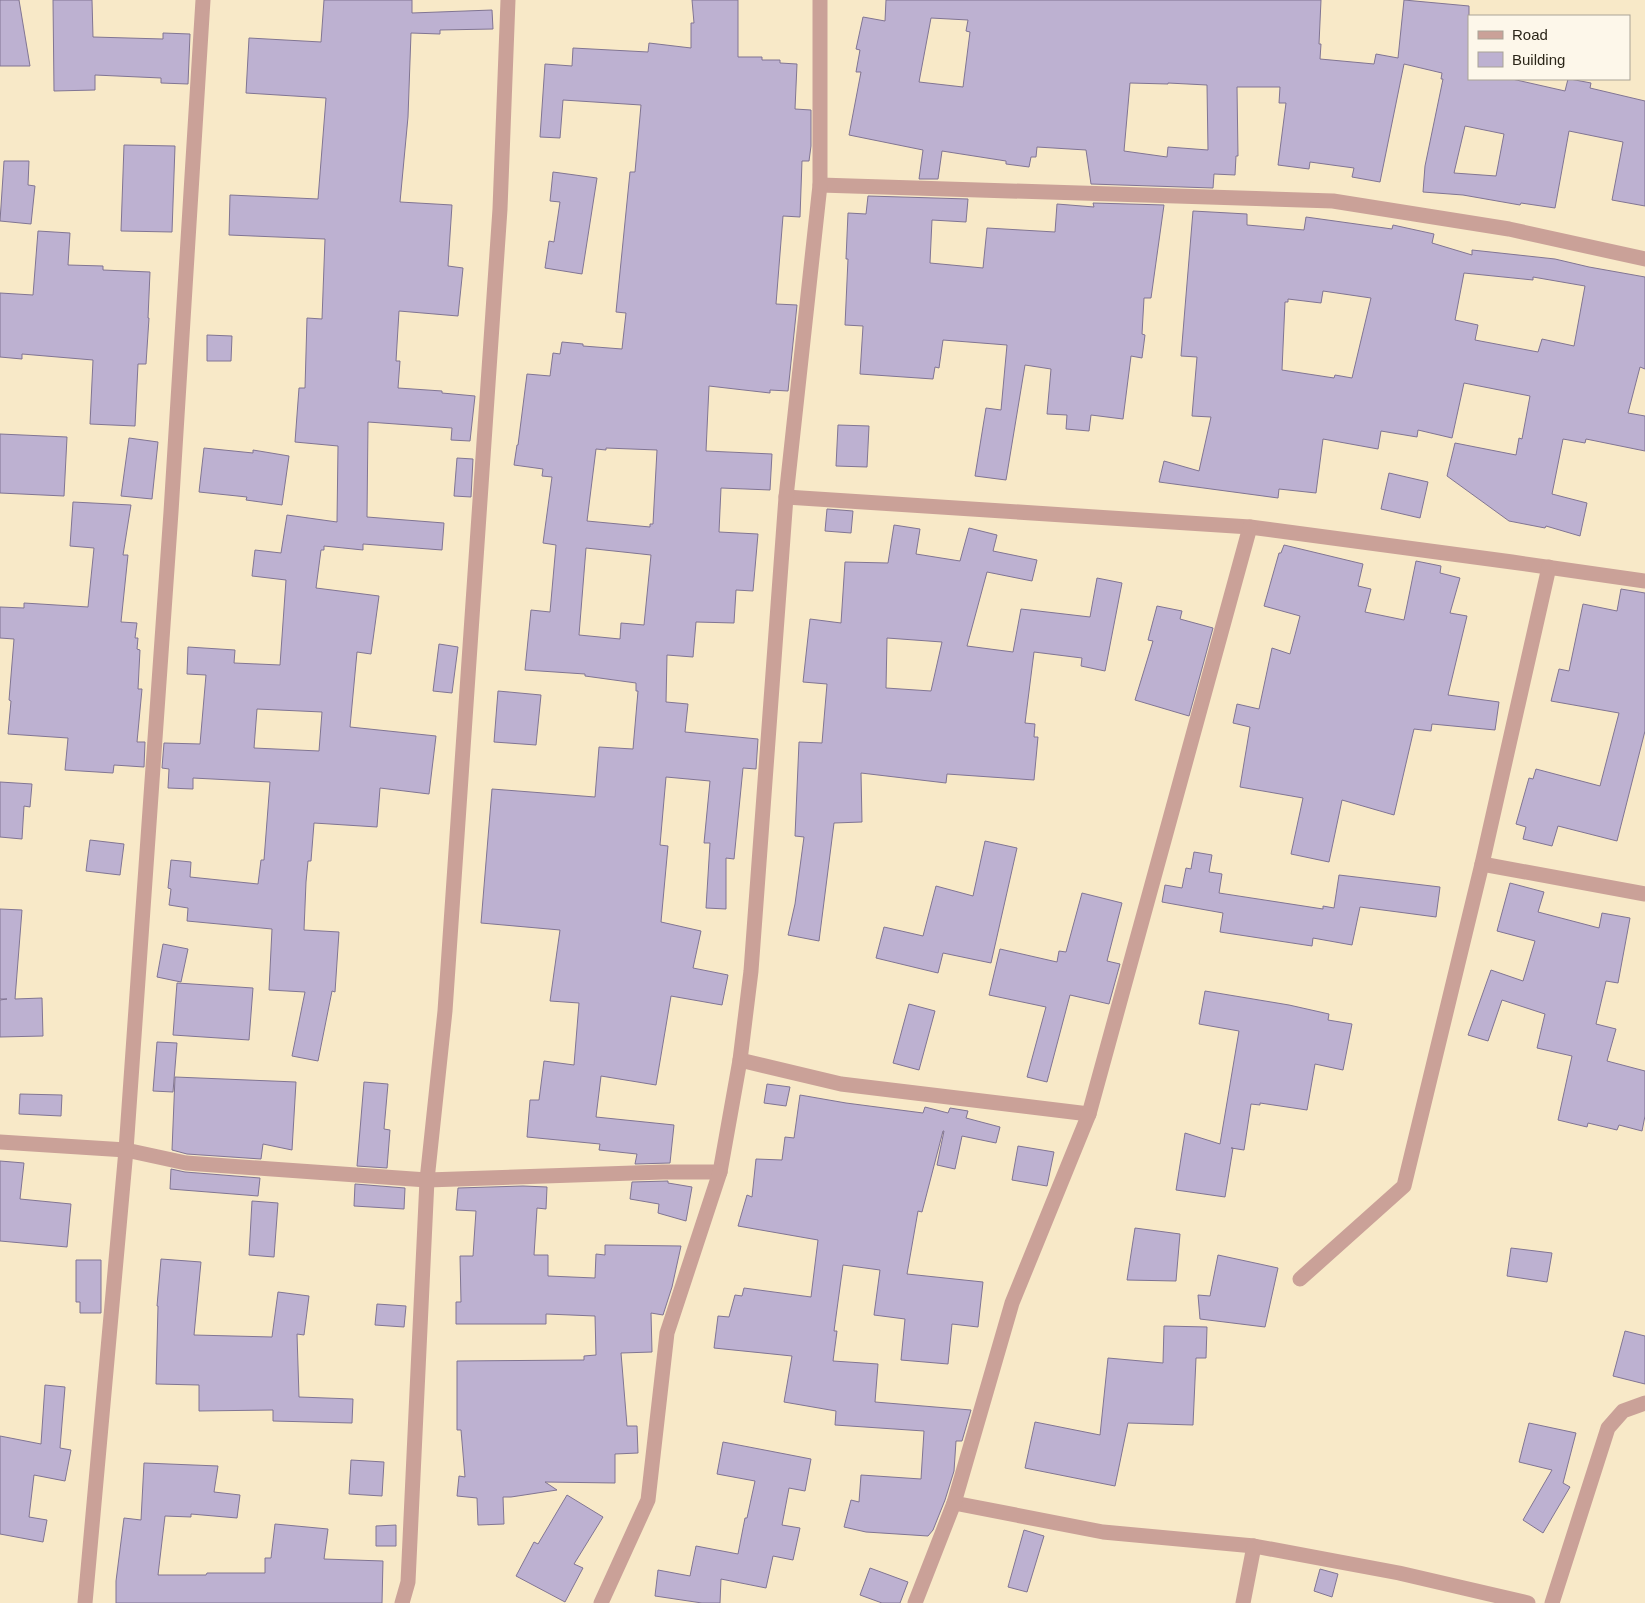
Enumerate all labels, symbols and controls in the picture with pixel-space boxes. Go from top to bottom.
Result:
legend [1468,15,1630,80]
text: Road [1512,26,1548,43]
text: Building [1512,51,1565,68]

